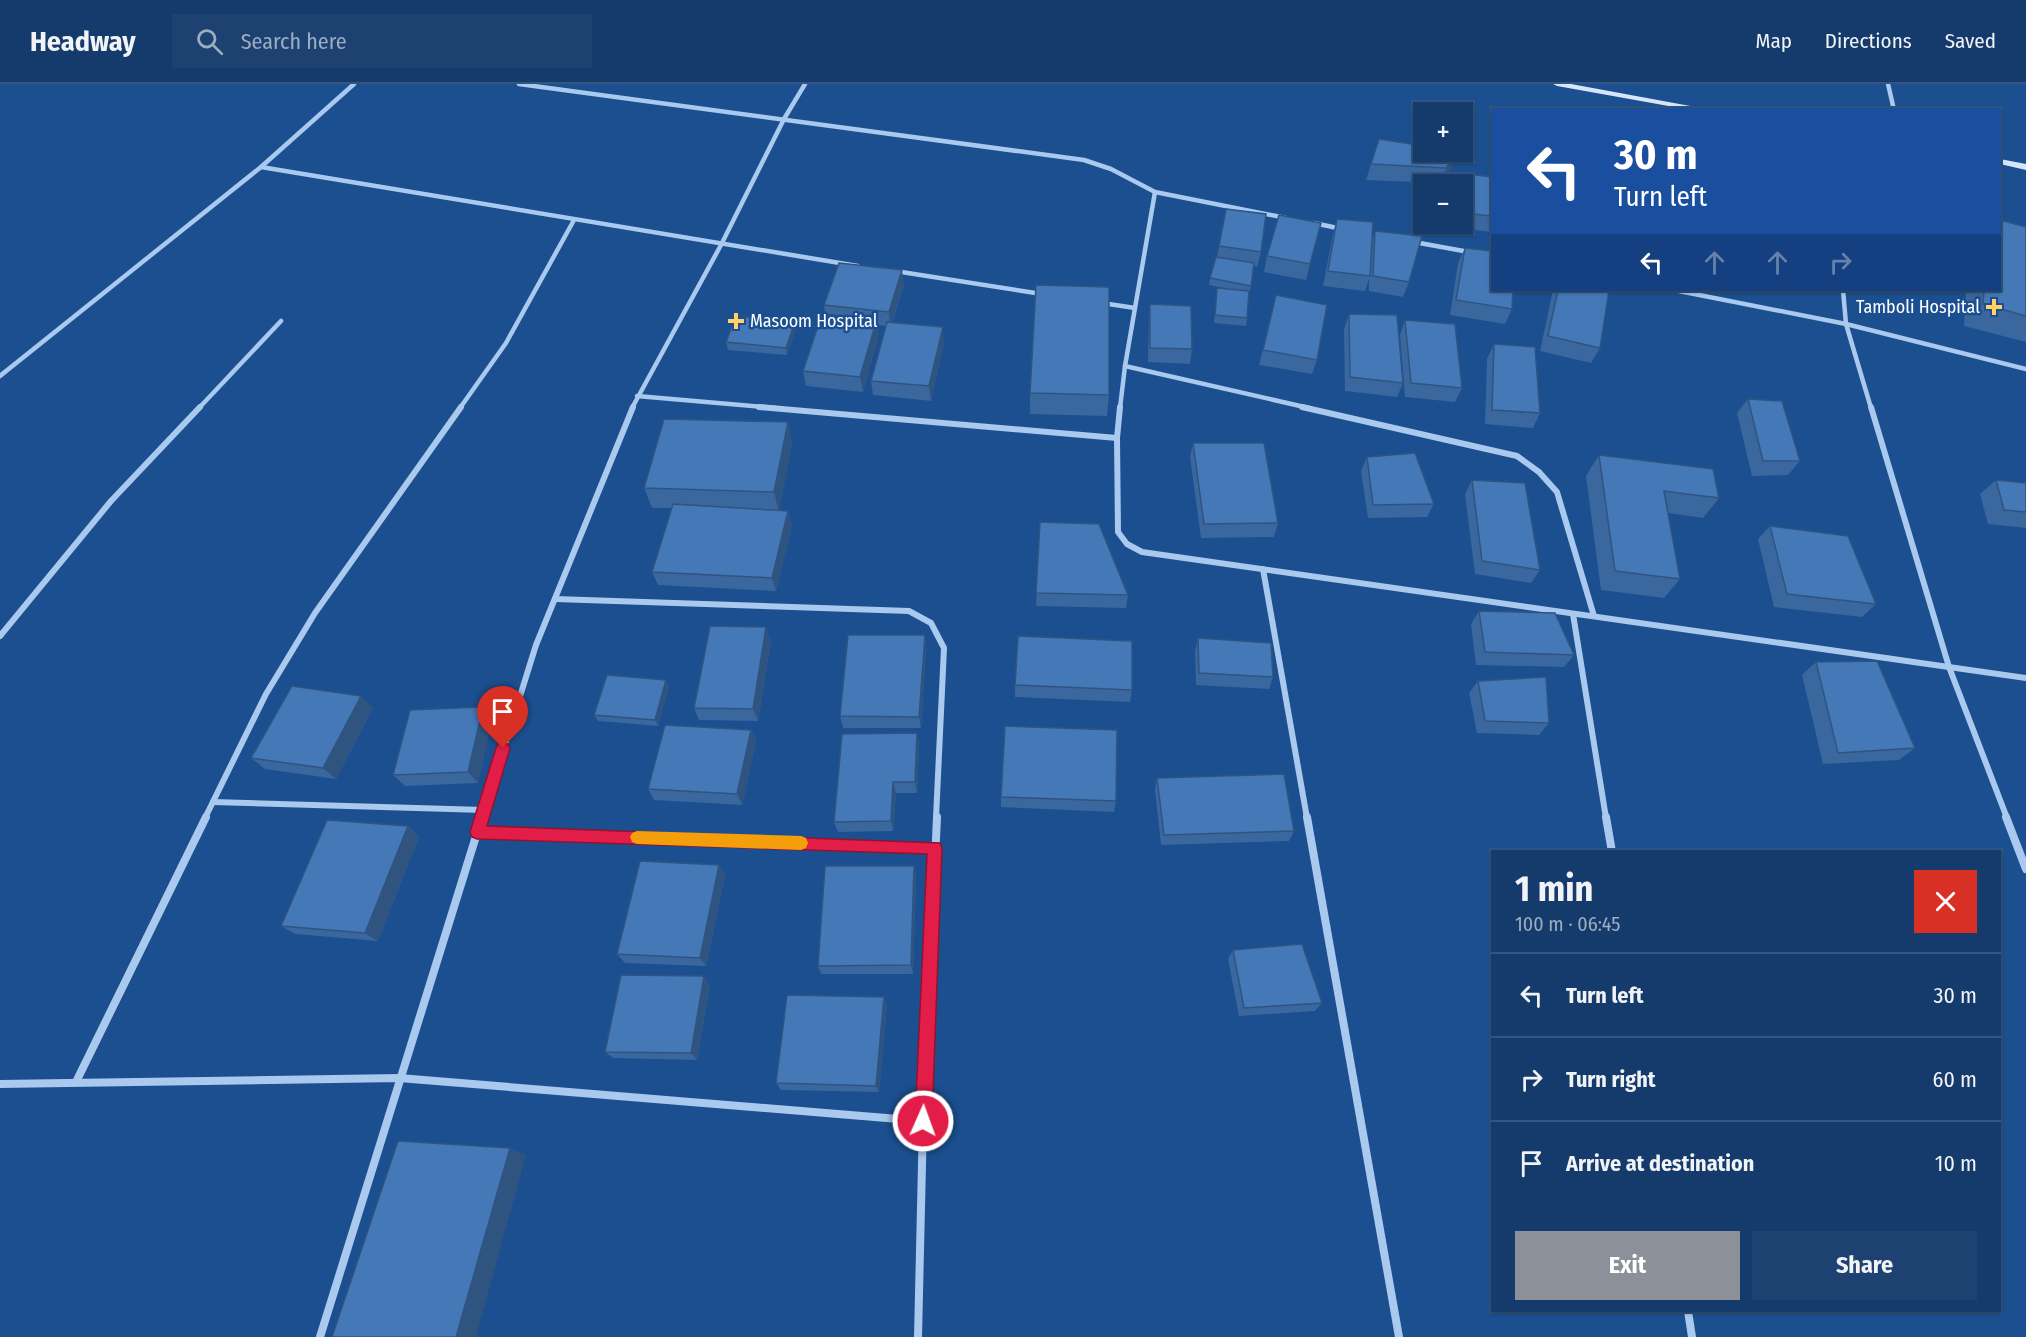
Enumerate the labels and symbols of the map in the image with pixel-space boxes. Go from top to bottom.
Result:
place label: Tamboli Hospital [1856,296,1980,318]
marker: Tamboli Hospital [1985,298,2003,316]
place label: Masoom Hospital [750,310,878,332]
marker: Masoom Hospital [727,312,745,330]
pin [477,686,528,748]
position arrow [891,1089,955,1153]

